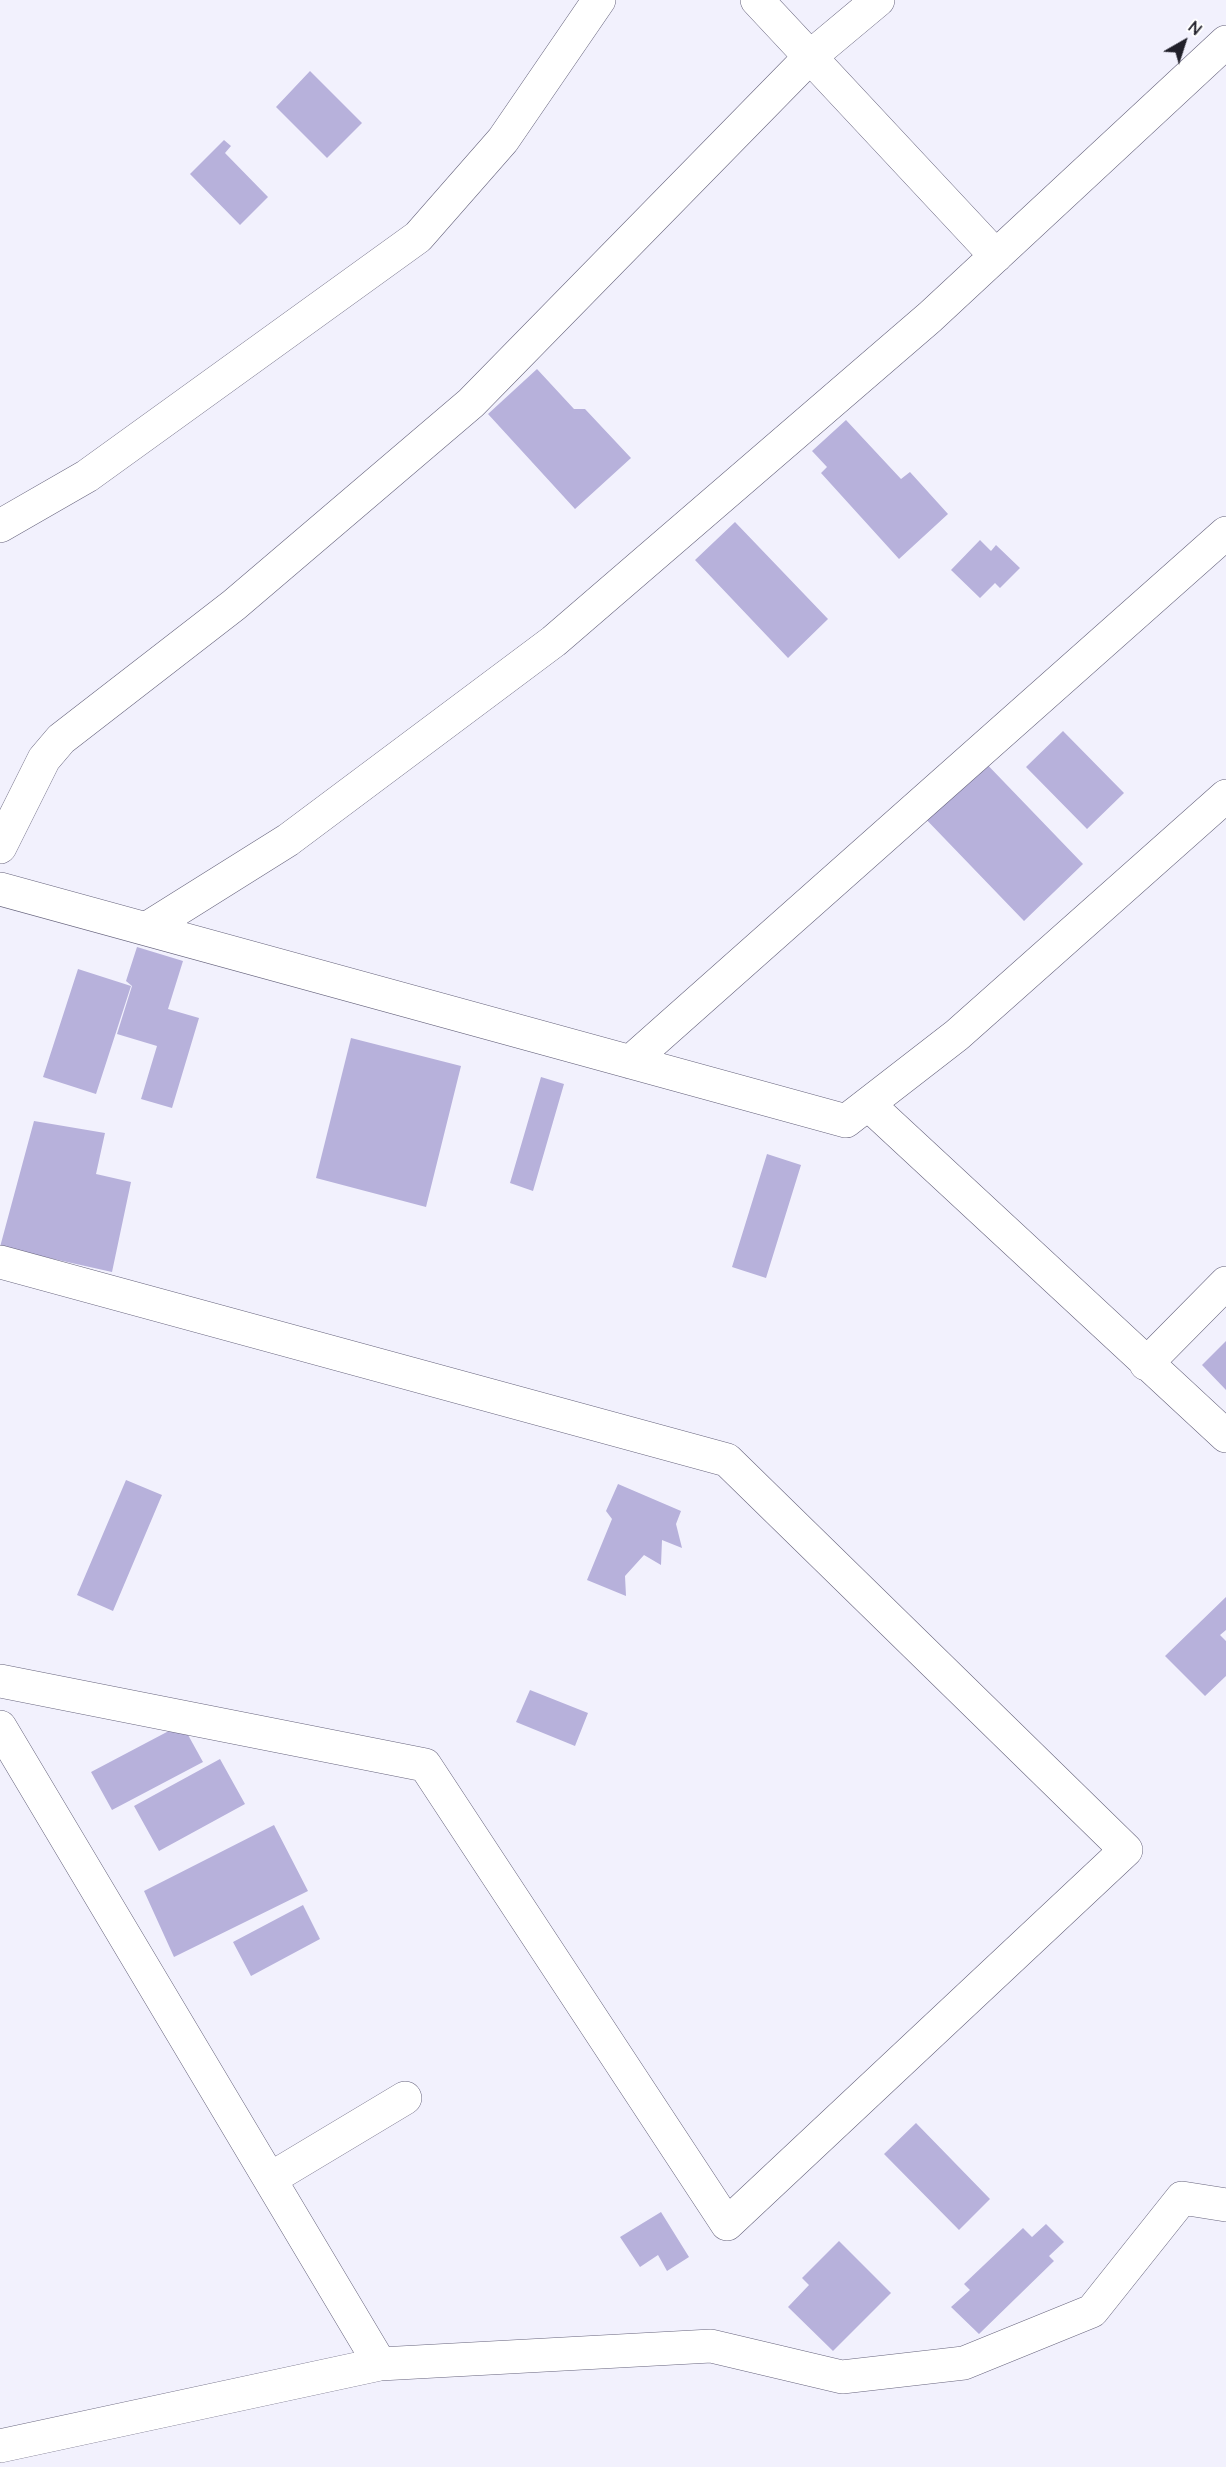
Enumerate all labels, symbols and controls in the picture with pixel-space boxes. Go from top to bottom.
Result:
north arrow [1154,12,1214,72]
text: N [1184,17,1206,39]

